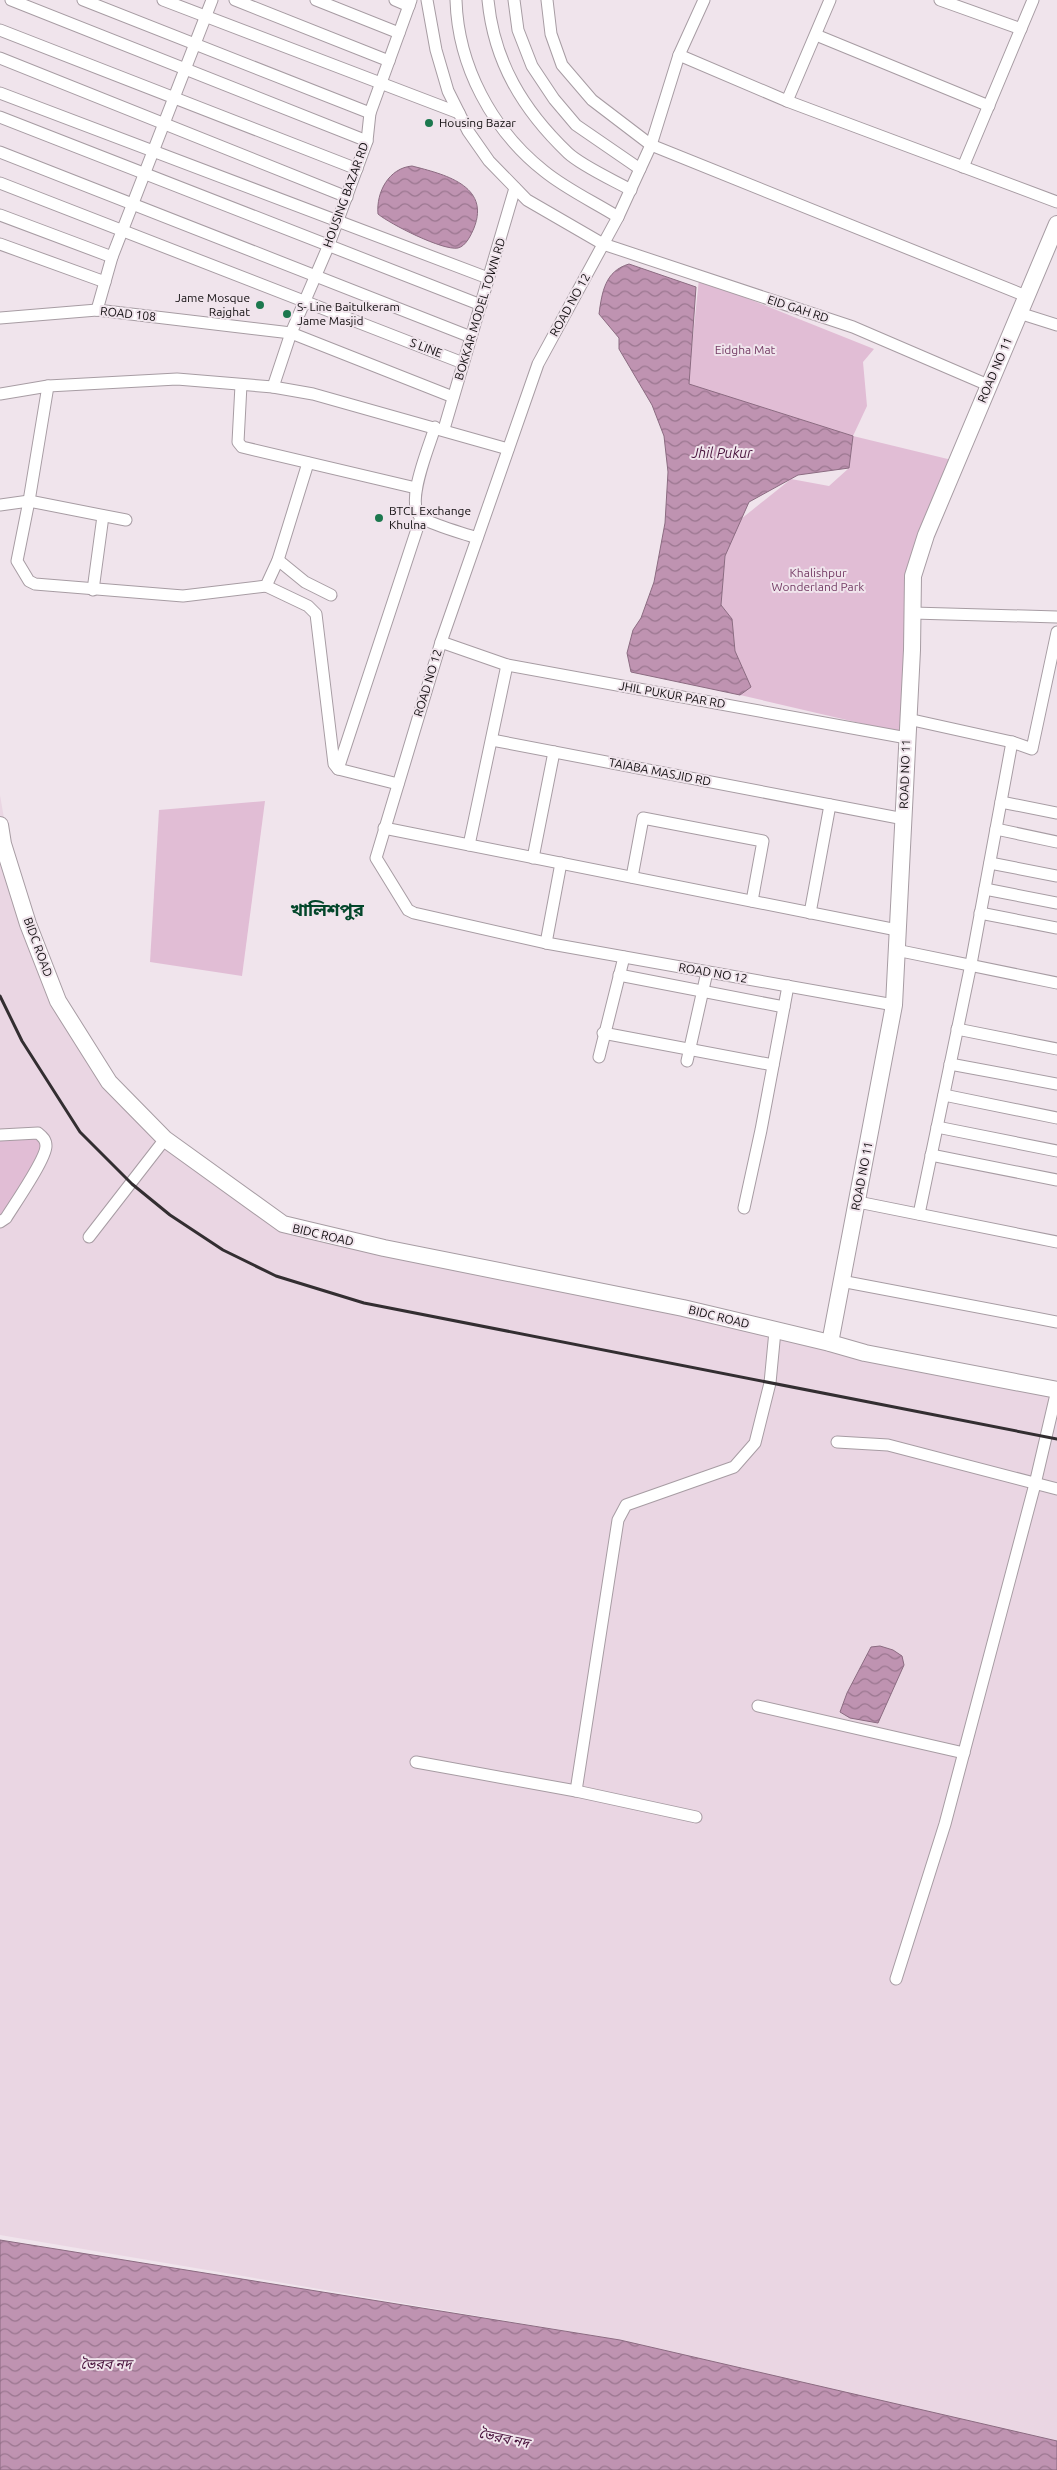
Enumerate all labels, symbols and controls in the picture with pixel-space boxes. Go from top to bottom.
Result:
place label: Housing Bazar [439,116,516,129]
marker: Housing Bazar [423,117,435,129]
street label: HOUSING BAZAR RD [320,140,371,249]
street label: BOKKAR MODEL TOWN RD [452,236,507,381]
street label: ROAD NO 12 [547,271,592,338]
place label: Jame Mosque Rajghat [175,291,250,318]
street label: EID GAH RD [766,292,831,325]
marker: Jame Mosque Rajghat [254,299,266,311]
place label: S- Line Baitulkeram Jame Masjid [297,300,400,327]
street label: ROAD 108 [100,304,157,323]
marker: S- Line Baitulkeram Jame Masjid [281,308,293,320]
street label: S LINE [408,335,444,360]
street label: ROAD NO 11 [975,335,1014,404]
park label: Eidgha Mat [715,343,776,356]
water label: Jhil Pukur [691,445,753,461]
place label: BTCL Exchange Khulna [389,504,471,531]
marker: BTCL Exchange Khulna [373,512,385,524]
park label: Khalishpur Wonderland Park [772,566,864,593]
street label: ROAD NO 12 [411,648,444,718]
street label: JHIL PUKUR PAR RD [618,679,726,710]
street label: ROAD NO 11 [897,739,912,809]
street label: TAIABA MASJID RD [608,755,712,788]
district label: খালিশপুর [290,899,365,921]
street label: BIDC ROAD [22,915,55,978]
street label: ROAD NO 12 [678,960,749,985]
street label: ROAD NO 11 [848,1140,875,1211]
street label: BIDC ROAD [291,1221,355,1248]
street label: BIDC ROAD [687,1303,751,1330]
water label: ভৈরব নদ [81,2356,135,2372]
water label: ভৈরব নদ [477,2425,534,2452]

